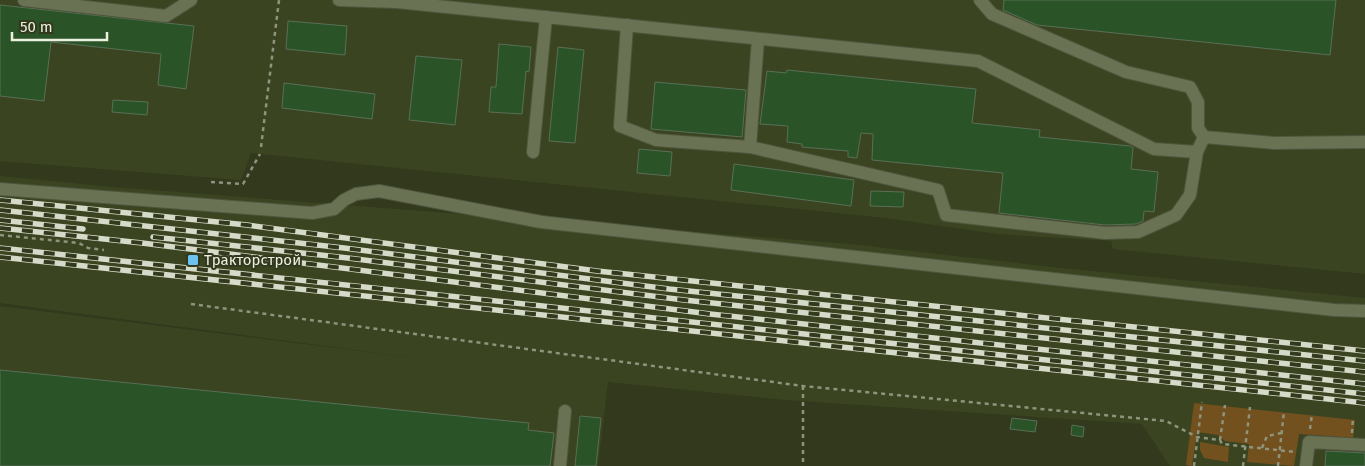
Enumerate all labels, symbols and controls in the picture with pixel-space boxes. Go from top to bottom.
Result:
scale bar [12,10,108,42]
text: 50 m [20,18,53,36]
place label: Тракторстрой [204,251,301,269]
marker: Тракторстрой [186,253,200,267]

